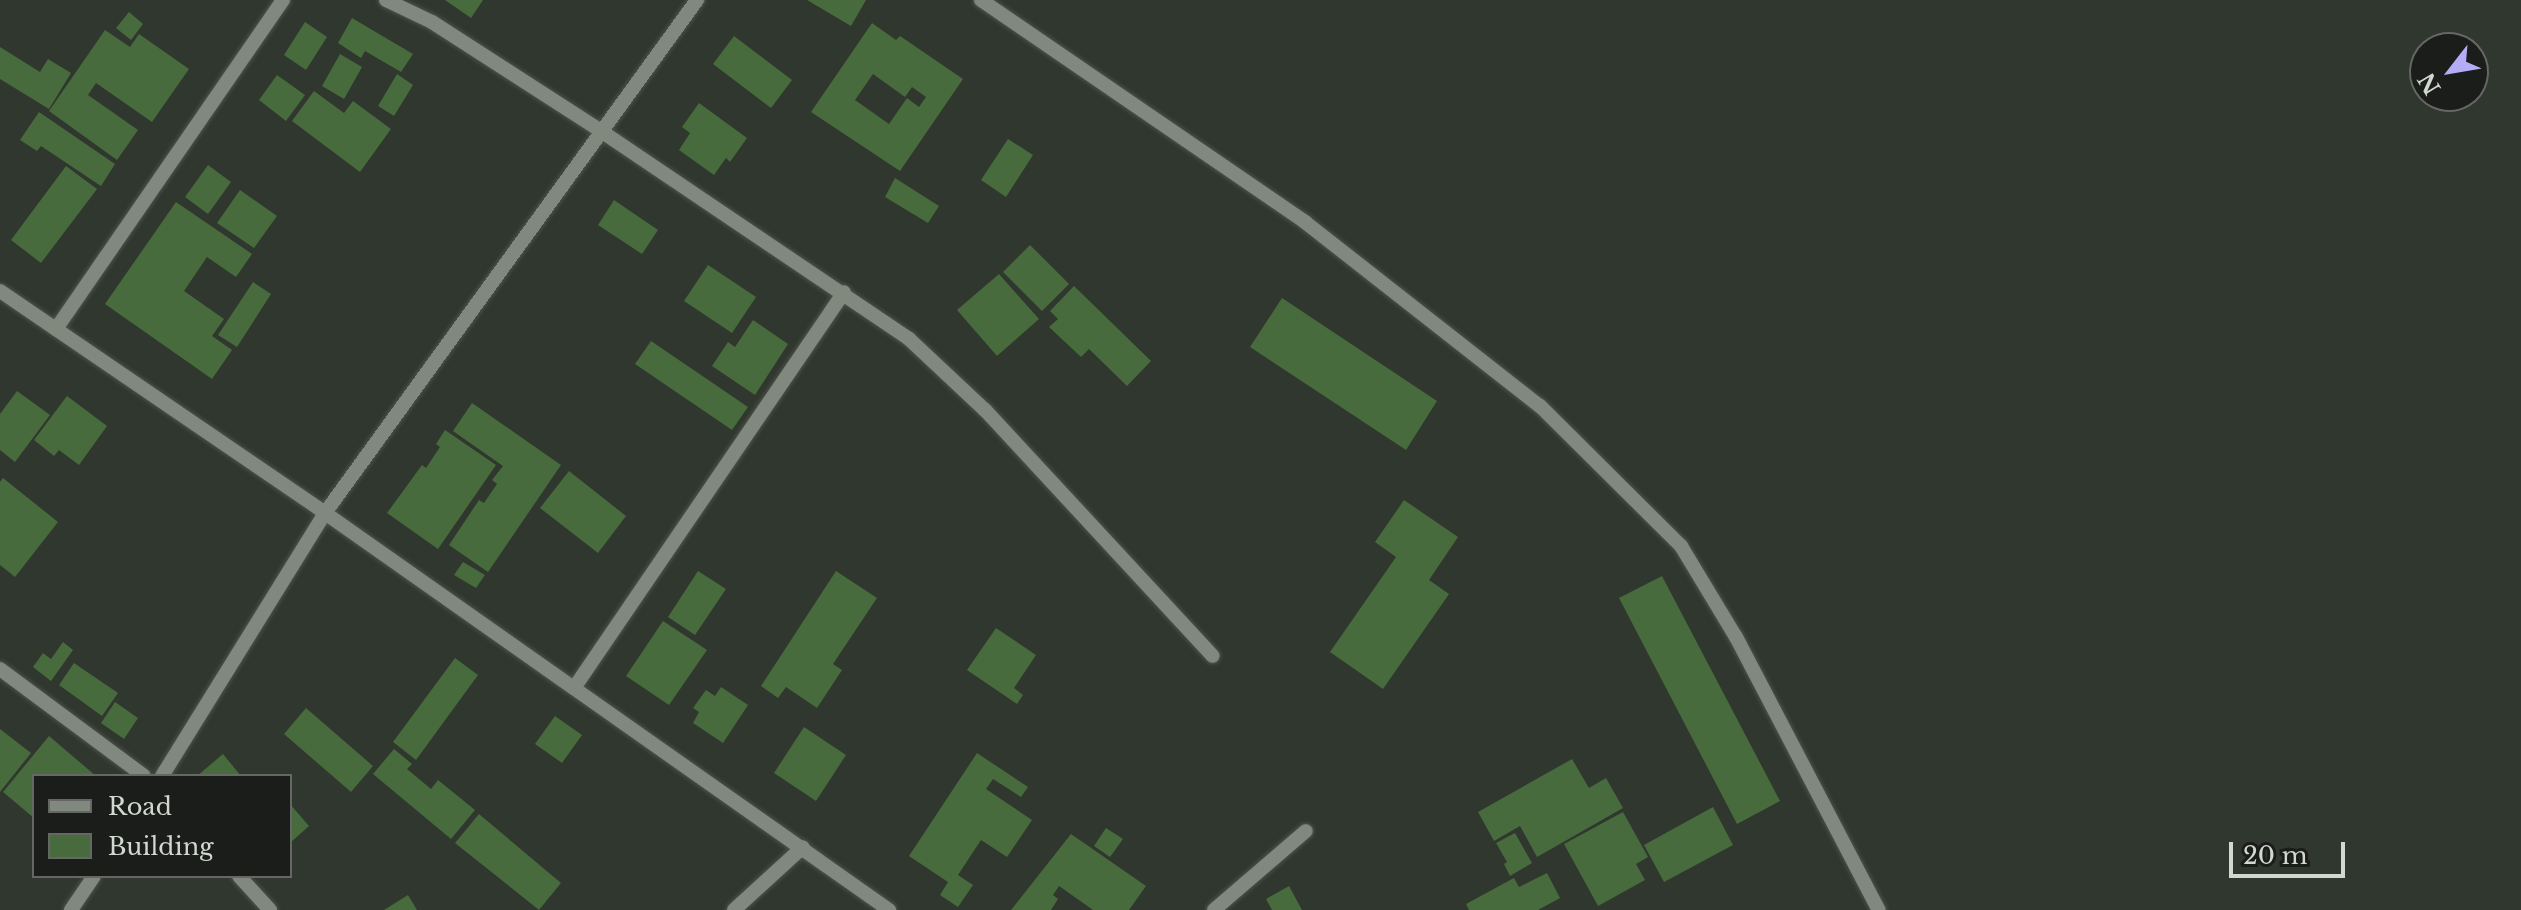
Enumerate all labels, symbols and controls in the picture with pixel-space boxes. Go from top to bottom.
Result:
north arrow [2409,32,2489,112]
text: N [2413,68,2447,99]
legend [32,774,292,878]
text: Road [108,792,172,821]
scale bar [2233,826,2349,876]
text: Building [108,832,214,861]
text: 20 m [2243,841,2308,870]

